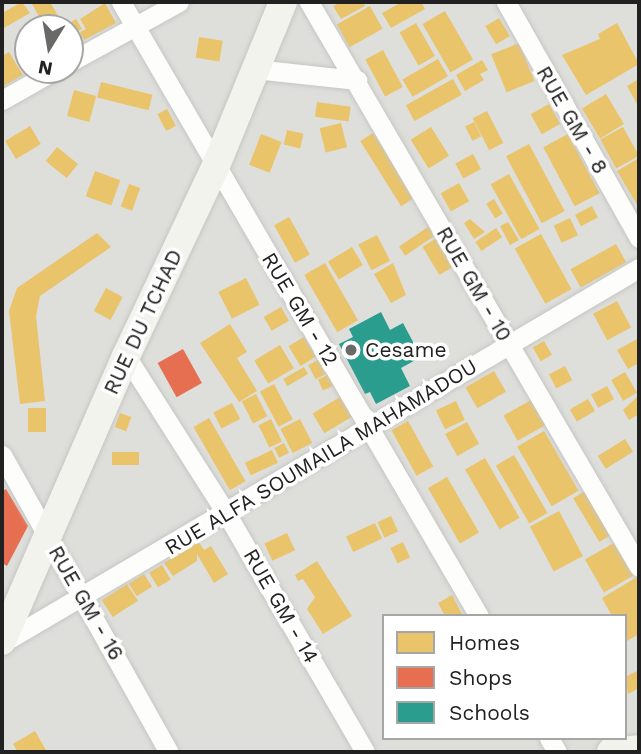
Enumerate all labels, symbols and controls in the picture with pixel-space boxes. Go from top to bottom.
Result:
north arrow [14,14,84,84]
text: N [36,56,54,81]
street label: RUE GM - 8 [531,62,613,178]
street label: RUE GM - 10 [431,222,517,346]
street label: RUE DU TCHAD [98,245,188,399]
street label: RUE GM - 12 [256,248,344,370]
place label: Cesame [365,337,447,363]
marker: Cesame [343,342,359,358]
street label: RUE ALFA SOUMAILA MAHAMADOU [159,353,483,561]
street label: RUE GM - 16 [43,541,129,665]
street label: RUE GM - 14 [238,544,324,668]
legend [382,614,627,740]
text: Homes [449,630,520,655]
text: Shops [449,665,512,690]
text: Schools [449,700,530,725]

